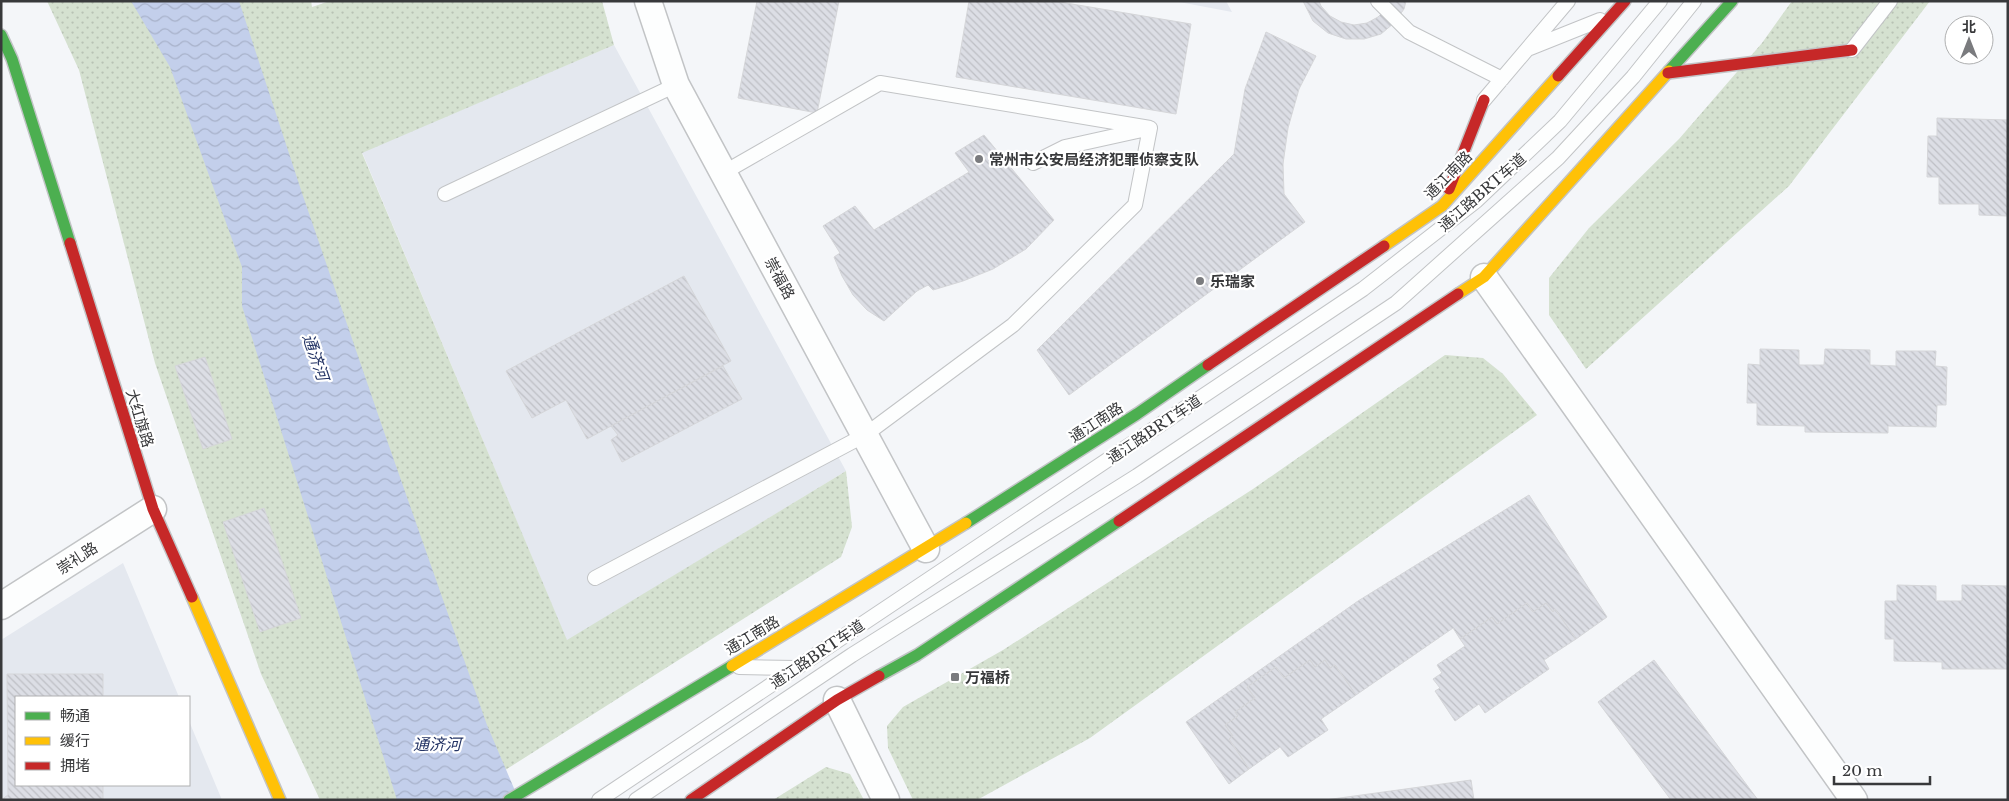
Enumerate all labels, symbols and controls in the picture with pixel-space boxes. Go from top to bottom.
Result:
north arrow [1944,15,1994,65]
text: 北 [1962,18,1976,36]
street label: 通江南路 [1420,147,1476,203]
street label: 通江路BRT车道 [1434,149,1530,235]
place label: 常州市公安局经济犯罪侦察支队 [989,150,1199,169]
marker: 常州市公安局经济犯罪侦察支队 [973,153,985,165]
street label: 崇福路 [761,254,799,302]
place label: 乐瑞家 [1210,272,1255,291]
marker: 乐瑞家 [1194,275,1206,287]
water label: 通济河 [299,331,334,386]
street label: 大红旗路 [122,387,158,449]
street label: 通江路BRT车道 [1103,390,1205,468]
street label: 通江南路 [1066,398,1126,446]
street label: 崇礼路 [53,538,101,578]
street label: 通江南路 [721,611,783,659]
street label: 通江路BRT车道 [766,615,868,693]
place label: 万福桥 [965,668,1010,687]
marker: 万福桥 [949,671,961,683]
legend [15,696,190,786]
text: 畅通 [60,706,90,725]
text: 缓行 [60,731,90,750]
water label: 通济河 [413,734,464,754]
scale bar [1834,754,1930,786]
text: 拥堵 [60,756,90,775]
text: 20 m [1842,761,1882,780]

